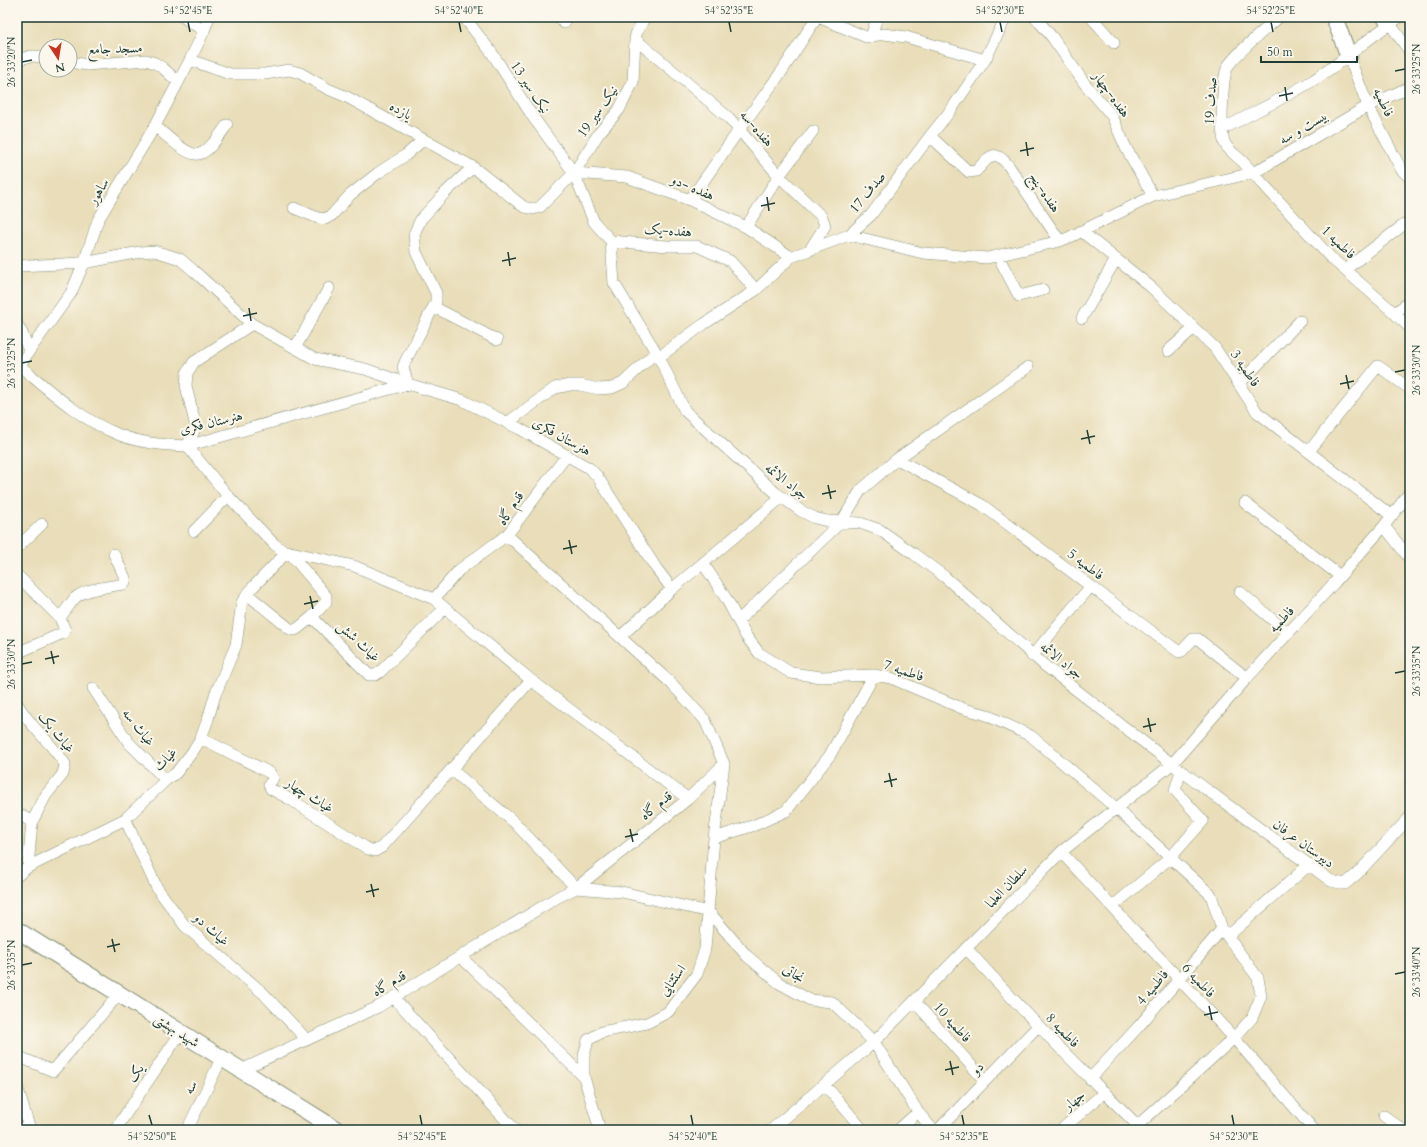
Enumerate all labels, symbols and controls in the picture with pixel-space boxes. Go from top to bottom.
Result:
text: 54°52'45"E [164,4,212,18]
text: 54°52'40"E [435,4,483,18]
text: 54°52'35"E [705,4,753,18]
text: 54°52'30"E [976,4,1024,18]
text: 54°52'25"E [1247,4,1295,18]
text: 26°33'20"N [5,36,19,87]
north arrow [38,38,78,78]
street label: مسجد جامع [87,38,143,63]
scale bar [1261,38,1357,64]
text: 26°33'25"N [1410,43,1424,94]
text: 50 m [1267,44,1294,60]
street label: نیک سیر 13 [506,57,555,117]
text: N [53,59,66,76]
street label: هفده-چهار [1087,66,1135,121]
street label: صدف 19 [1200,76,1221,126]
street label: نیک سیر 19 [573,81,622,141]
street label: فاطمیه [1368,84,1399,120]
street label: یازده [386,97,417,125]
street label: هفده-سه [735,106,778,151]
street label: بیست و سه [1275,106,1331,149]
street label: صدف 17 [845,168,890,217]
street label: هفده-پنج [1022,168,1065,218]
street label: هفده -دو [666,169,717,205]
street label: ساهور [82,174,114,210]
street label: هفده-یک [643,219,693,242]
street label: فاطمیه 1 [1317,221,1360,264]
text: 26°33'25"N [5,337,19,388]
text: 26°33'30"N [1410,344,1424,395]
street label: فاطمیه 3 [1226,346,1265,391]
street label: هنرستان فکری [178,406,245,439]
street label: هنرستان فکری [529,413,595,460]
street label: جواد الائمه [761,458,812,504]
street label: قدم گاه [492,488,531,531]
street label: فاطمیه 5 [1063,544,1108,584]
street label: فاطمیه [1264,602,1299,637]
street label: غیاث شش [333,616,385,666]
street label: جواد الائمه [1036,637,1087,684]
text: 26°33'30"N [5,638,19,689]
text: 26°33'35"N [1410,645,1424,696]
street label: فاطمیه 7 [881,655,926,686]
street label: غیاث سه [118,704,159,750]
street label: غیاث یک [34,707,79,757]
street label: غیاث [149,743,181,775]
street label: غیاث چهار [280,772,337,818]
street label: قدم گاه [636,786,678,827]
street label: دبیرستان عرفان [1269,815,1338,872]
street label: سلطان العلما [981,860,1032,912]
street label: غیاث دو [188,907,234,950]
text: 26°33'35"N [5,939,19,990]
text: 26°33'40"N [1410,946,1424,997]
street label: نجاتی [779,959,808,988]
street label: فاطمیه 6 [1178,959,1220,1002]
street label: استثنایی [655,961,690,1000]
street label: فاطمیه 4 [1132,965,1173,1009]
street label: قدم گاه [369,966,411,1004]
street label: فاطمیه 10 [929,998,976,1047]
street label: شهید بهشتی [150,1009,203,1052]
street label: فاطمیه 8 [1041,1009,1084,1052]
street label: دو [965,1057,988,1081]
street label: یک [122,1059,149,1086]
street label: سه [179,1077,202,1097]
street label: جهار [1058,1086,1089,1116]
text: 54°52'50"E [128,1130,176,1144]
text: 54°52'45"E [398,1130,446,1144]
text: 54°52'40"E [669,1130,717,1144]
text: 54°52'35"E [940,1130,988,1144]
text: 54°52'30"E [1210,1130,1258,1144]

